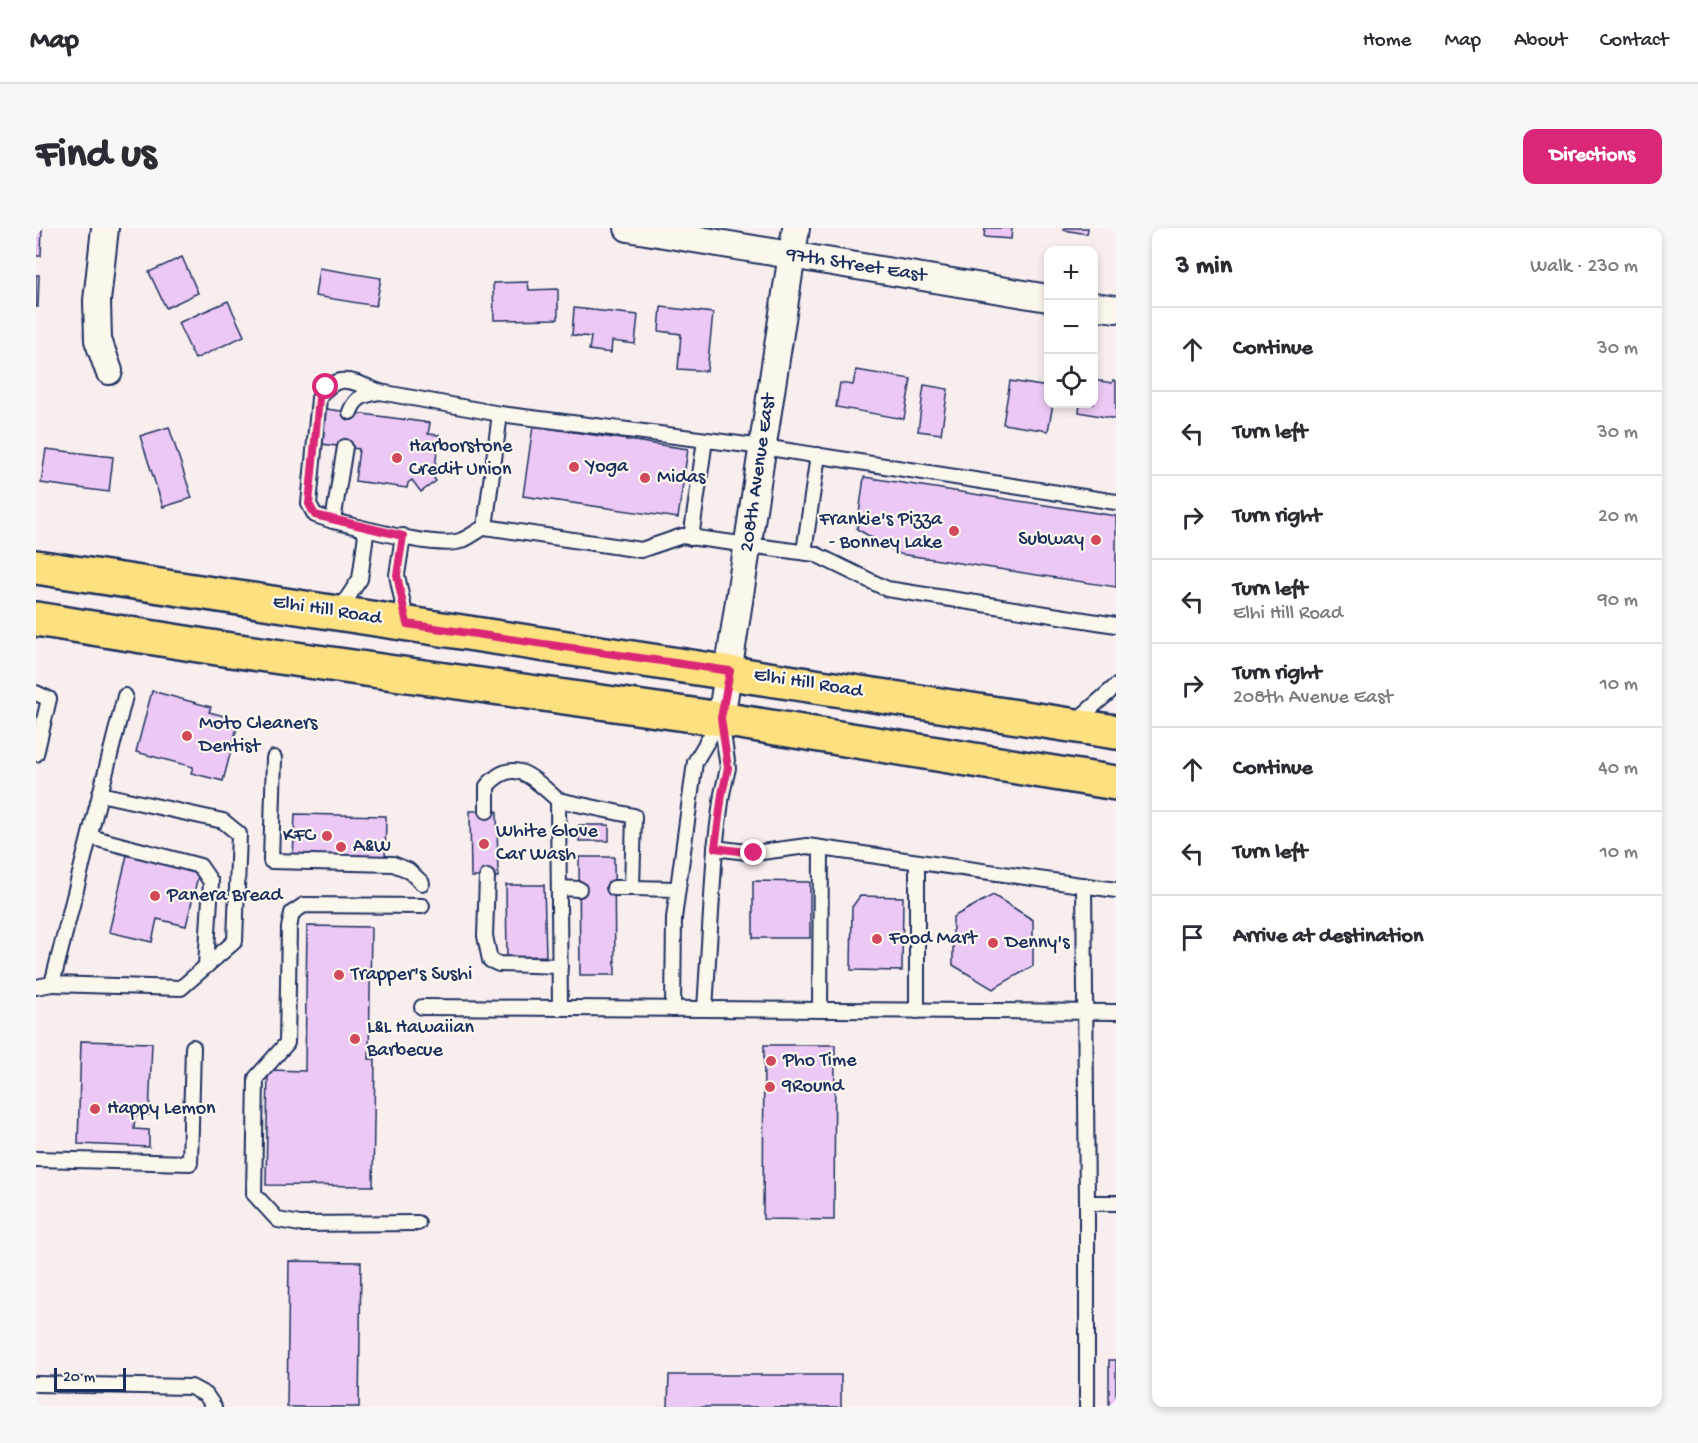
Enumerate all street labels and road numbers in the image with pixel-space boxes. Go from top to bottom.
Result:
street label: 97th Street East [783,243,929,289]
street label: 208th Avenue East [736,390,782,554]
street label: Elhi Hill Road [271,591,385,631]
street label: Elhi Hill Road [752,664,866,704]

